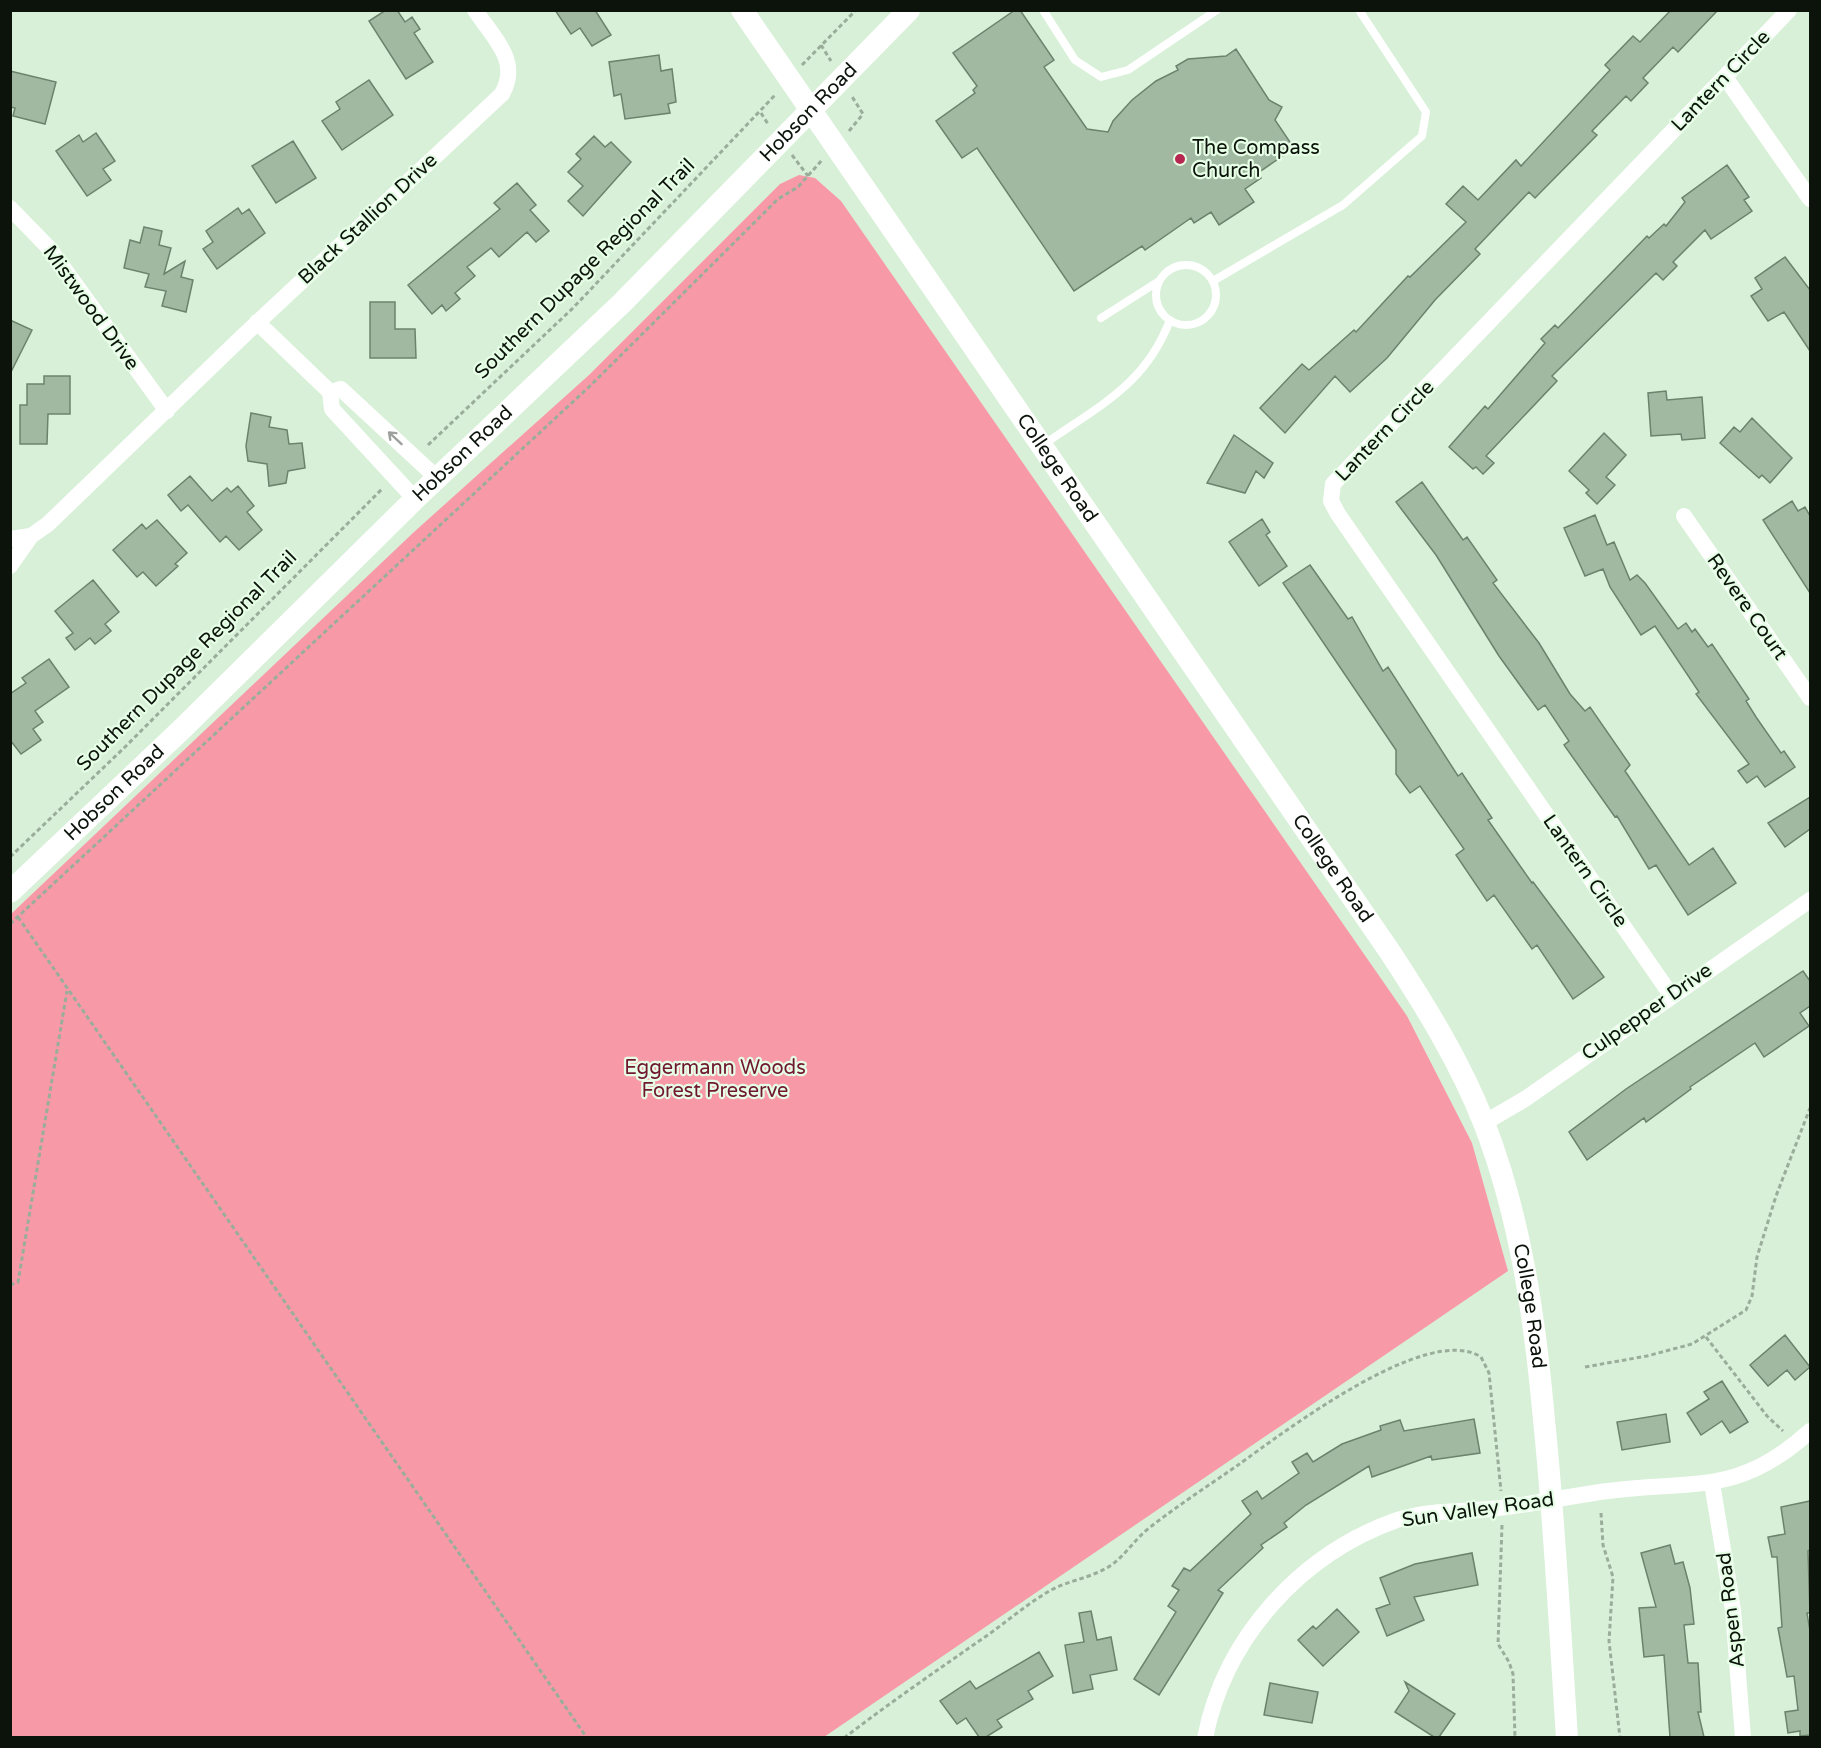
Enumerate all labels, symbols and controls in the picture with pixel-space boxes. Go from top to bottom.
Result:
street label: Lantern Circle [1667,25,1775,137]
street label: Hobson Road [755,58,862,167]
place label: The Compass Church [1192,136,1320,183]
street label: Black Stallion Drive [294,148,442,290]
marker: The Compass Church [1173,152,1187,166]
street label: Southern Dupage Regional Trail [470,154,700,384]
street label: Mistwood Drive [38,241,144,375]
street label: Lantern Circle [1331,375,1439,487]
street label: Hobson Road [408,401,518,507]
street label: College Road [1011,409,1103,527]
one-way arrow [387,430,402,445]
street label: Southern Dupage Regional Trail [72,546,302,776]
street label: Revere Court [1702,549,1793,665]
street label: Hobson Road [59,740,170,846]
street label: College Road [1287,810,1378,927]
street label: Lantern Circle [1537,810,1633,932]
street label: Culpepper Drive [1577,958,1717,1066]
park label: Eggermann Woods Forest Preserve [624,1056,806,1103]
street label: College Road [1508,1241,1551,1370]
street label: Sun Valley Road [1401,1487,1555,1533]
street label: Aspen Road [1712,1551,1750,1669]

